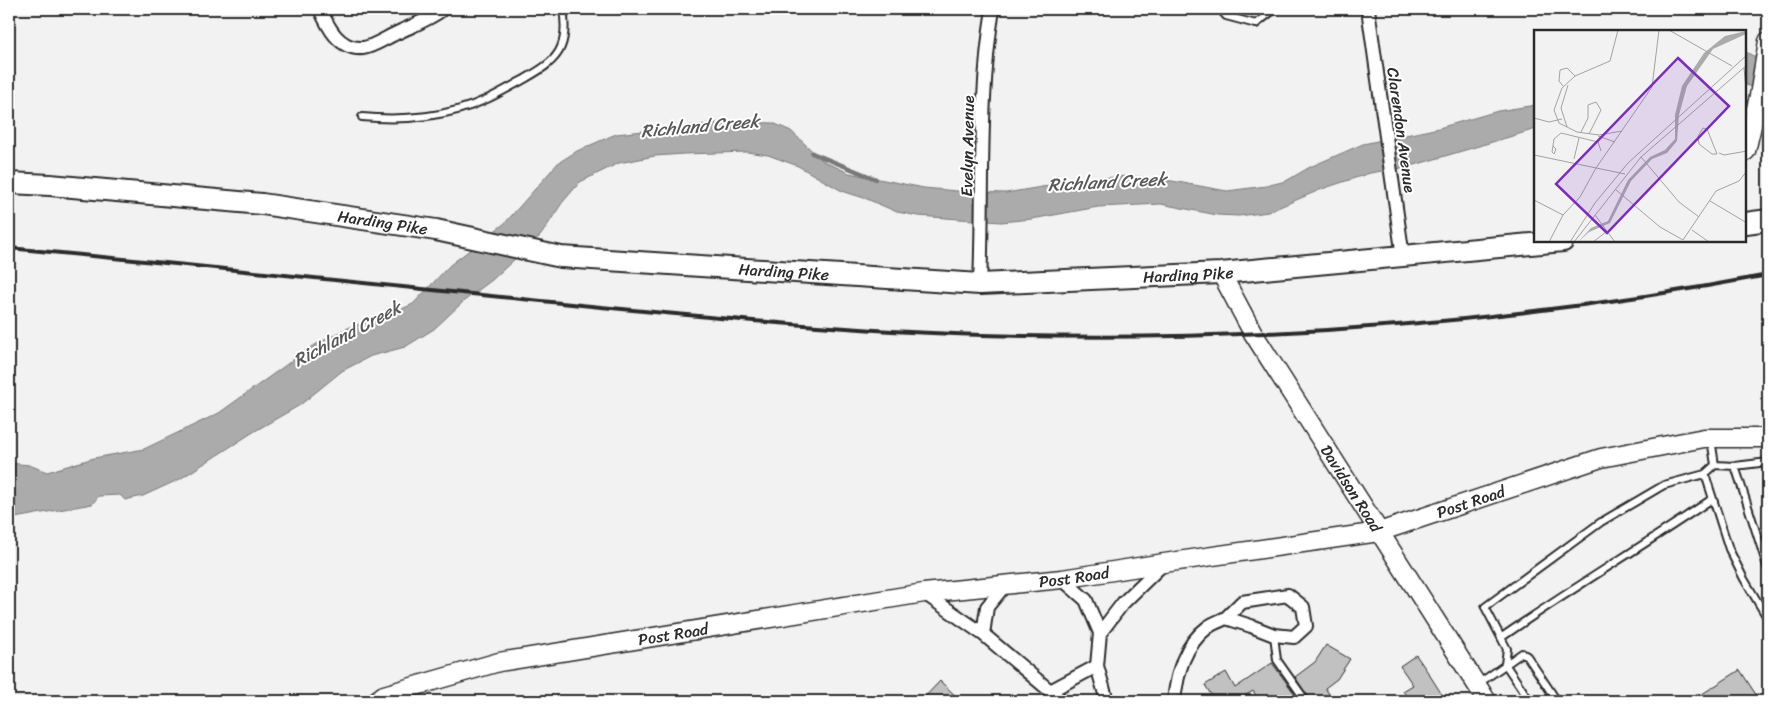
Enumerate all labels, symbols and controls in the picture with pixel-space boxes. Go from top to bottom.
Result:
inset map [1534,30,1747,242]
street label: Clarendon Avenue [1378,66,1425,195]
street label: Evelyn Avenue [952,95,983,197]
water label: Richland Creek [640,105,763,147]
water label: Richland Creek [1047,163,1169,201]
street label: Harding Pike [336,202,430,244]
street label: Harding Pike [738,254,830,289]
street label: Harding Pike [1142,258,1235,292]
water label: Richland Creek [287,291,409,376]
street label: Davidson Road [1312,439,1391,540]
street label: Post Road [1433,476,1510,527]
street label: Post Road [1037,558,1113,596]
street label: Post Road [636,614,712,654]

